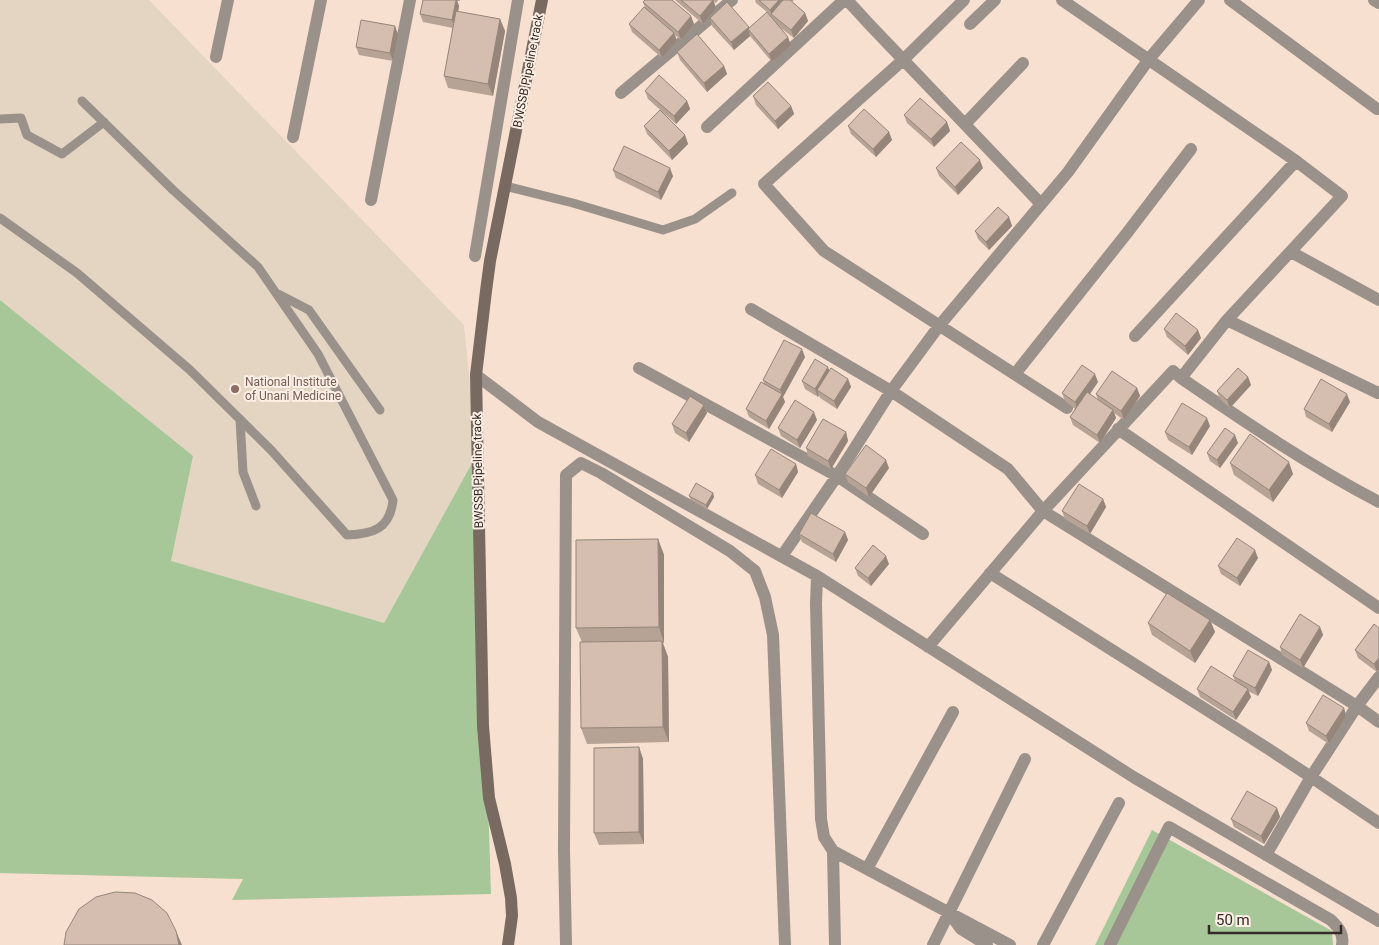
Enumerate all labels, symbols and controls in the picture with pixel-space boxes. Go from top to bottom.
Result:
street label: BWSSB Pipeline track [510,12,546,129]
place label: National Institute of Unani Medicine [245,375,341,403]
marker: National Institute of Unani Medicine [229,383,241,395]
street label: BWSSB Pipeline track [470,413,486,529]
scale bar [1209,902,1342,934]
text: 50 m [1216,911,1250,929]

